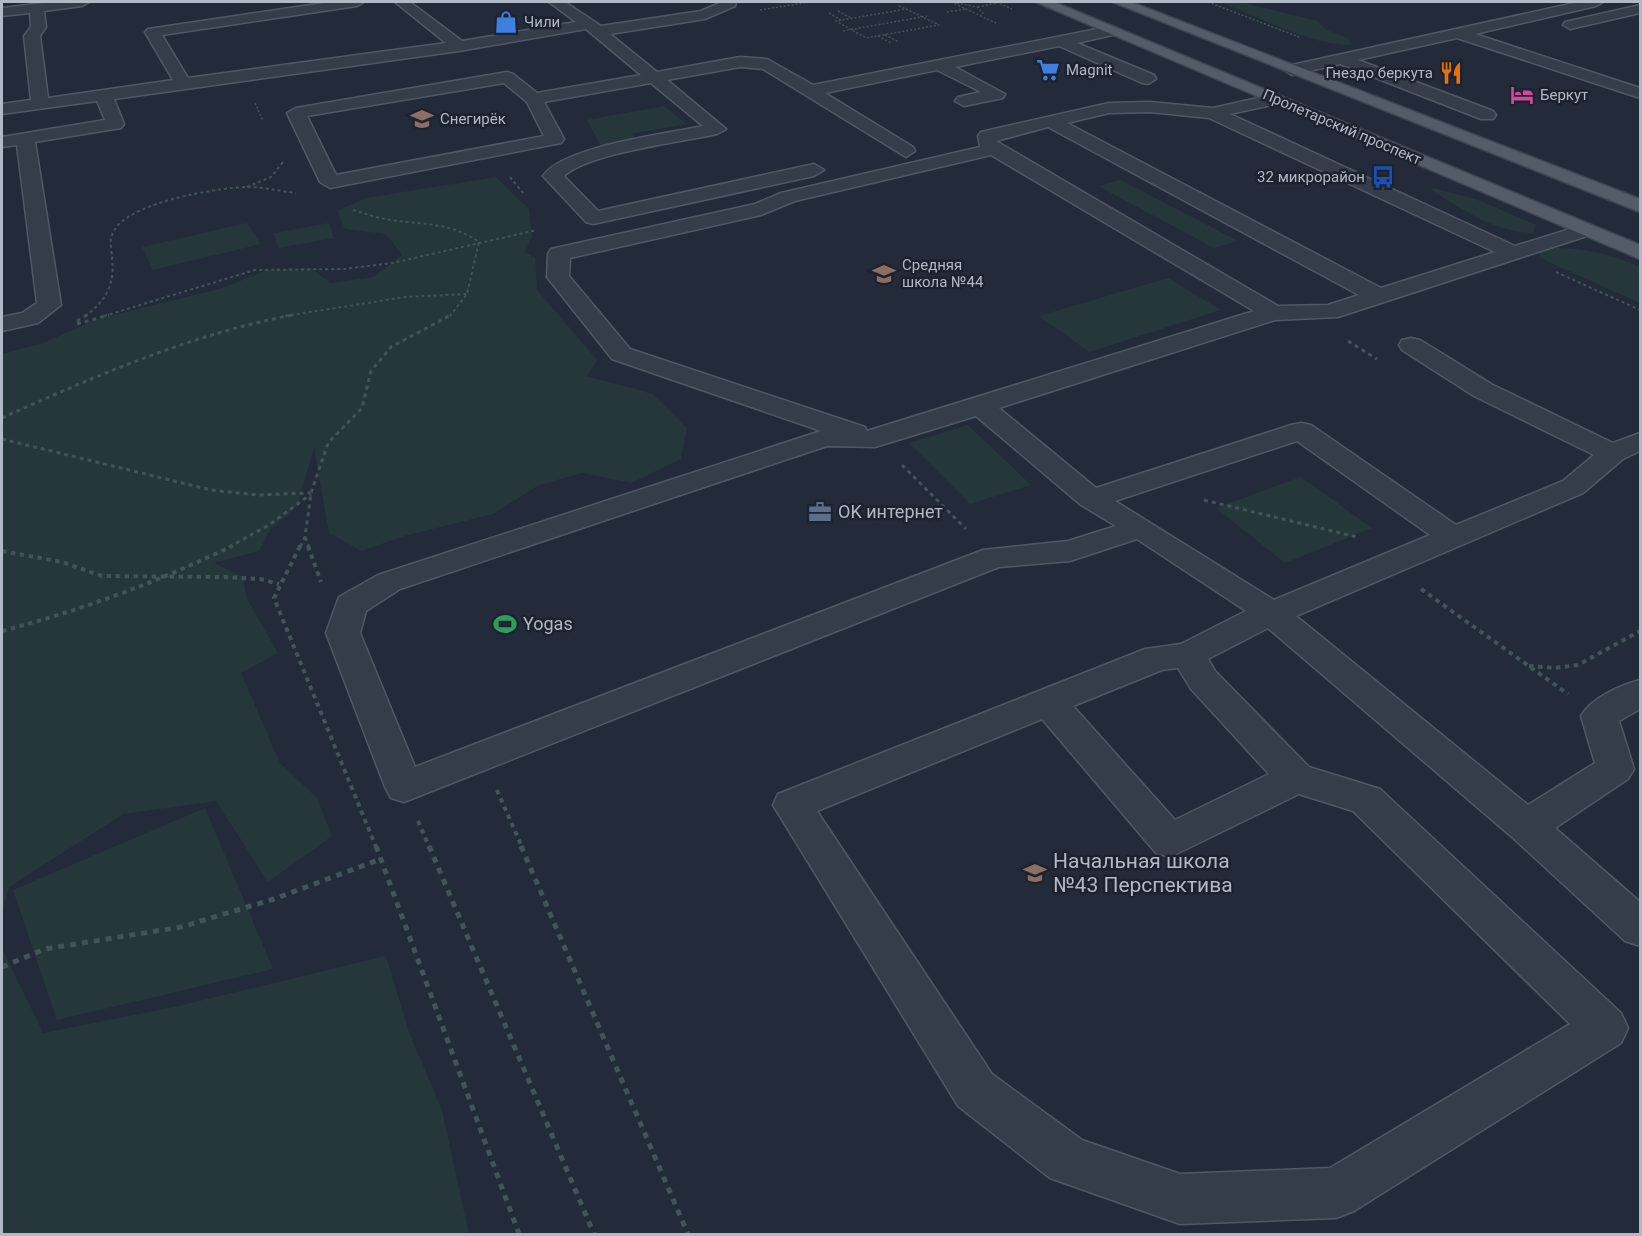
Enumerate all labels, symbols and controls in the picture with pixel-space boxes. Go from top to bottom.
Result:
shop icon: Чили [493,9,519,35]
place label: Чили [524,13,560,31]
supermarket icon: Magnit [1035,57,1061,83]
restaurant icon: Гнездо беркута [1438,60,1464,86]
place label: Magnit [1066,61,1113,79]
place label: Гнездо беркута [1325,64,1433,82]
hotel icon: Беркут [1509,82,1535,108]
street label: Пролетарский проспект [1260,85,1424,169]
place label: Беркут [1540,86,1588,104]
school or university icon: Снегирёк [409,106,435,132]
place label: Снегирёк [440,110,506,128]
bus stop icon: 32 микрорайон [1370,164,1396,190]
place label: 32 микрорайон [1257,168,1365,186]
place label: Средняя школа №44 [902,256,984,291]
school or university icon: Средняя школа №44 [871,261,897,287]
office icon: OK интернет [807,499,833,525]
place label: OK интернет [838,501,943,522]
sports icon: Yogas [492,611,518,637]
place label: Yogas [523,613,573,634]
place label: Начальная школа №43 Перспектива [1053,849,1233,897]
school or university icon: Начальная школа №43 Перспектива [1022,860,1048,886]

